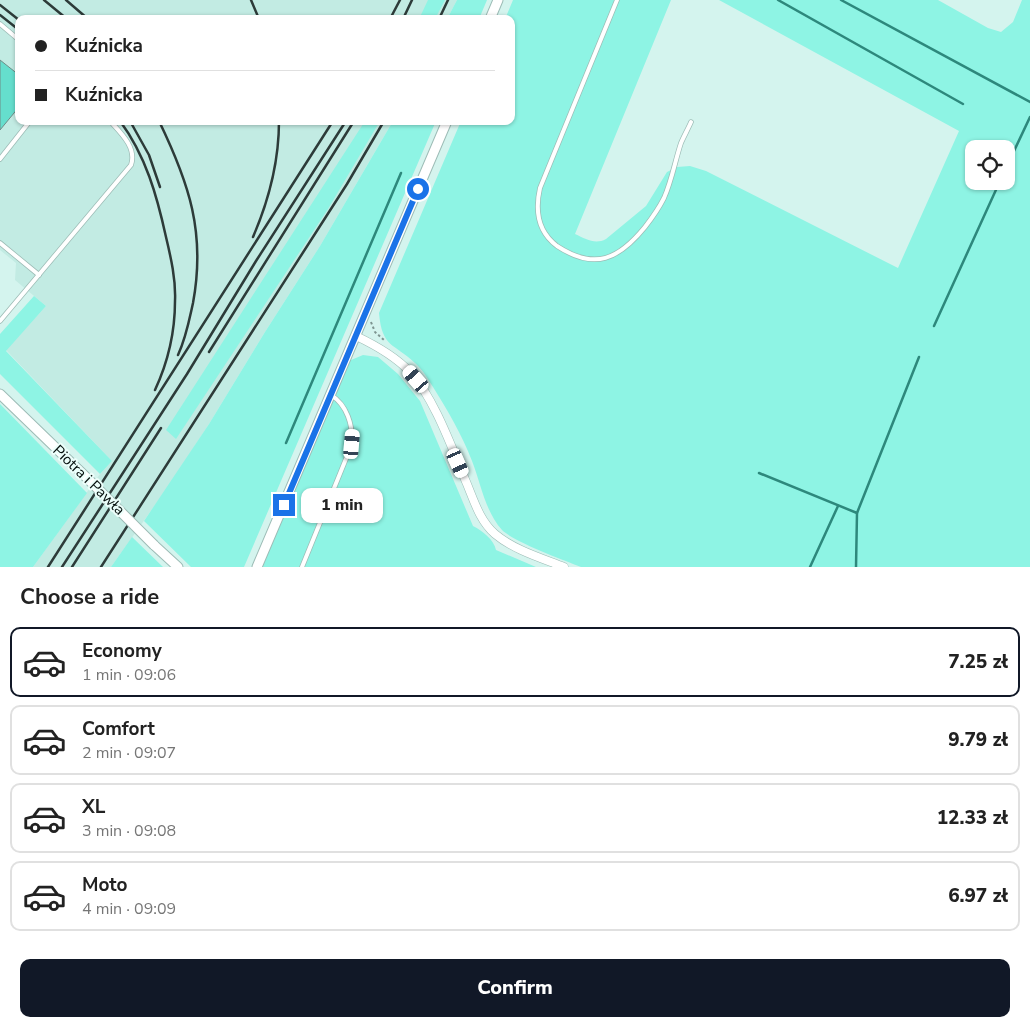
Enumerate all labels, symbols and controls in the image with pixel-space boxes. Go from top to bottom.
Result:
text: Kuźnicka [65,33,143,59]
text: Kuźnicka [65,82,143,108]
map controls [965,140,1015,190]
button: locate [965,140,1015,190]
route start [407,178,429,200]
car [400,363,431,395]
car [343,428,360,460]
street label: Piotra i Pawła [49,441,129,519]
car [445,446,470,480]
callout: 1 min [302,488,384,522]
route end [273,494,295,516]
text: 1 min [321,494,363,516]
text: Choose a ride [20,582,159,612]
text: Economy [82,638,162,664]
icon: car [22,640,67,685]
text: 7.25 zł [948,649,1008,675]
text: 1 min · 09:06 [82,664,176,686]
text: Comfort [82,716,155,742]
icon: car [22,718,67,763]
text: 9.79 zł [948,727,1008,753]
text: 2 min · 09:07 [82,742,176,764]
text: XL [82,794,105,820]
icon: car [22,796,67,841]
text: 12.33 zł [937,805,1008,831]
text: 3 min · 09:08 [82,820,176,842]
text: Moto [82,872,128,898]
icon: car [22,874,67,919]
text: 6.97 zł [948,883,1008,909]
text: 4 min · 09:09 [82,898,176,920]
button: Confirm [20,959,1010,1017]

